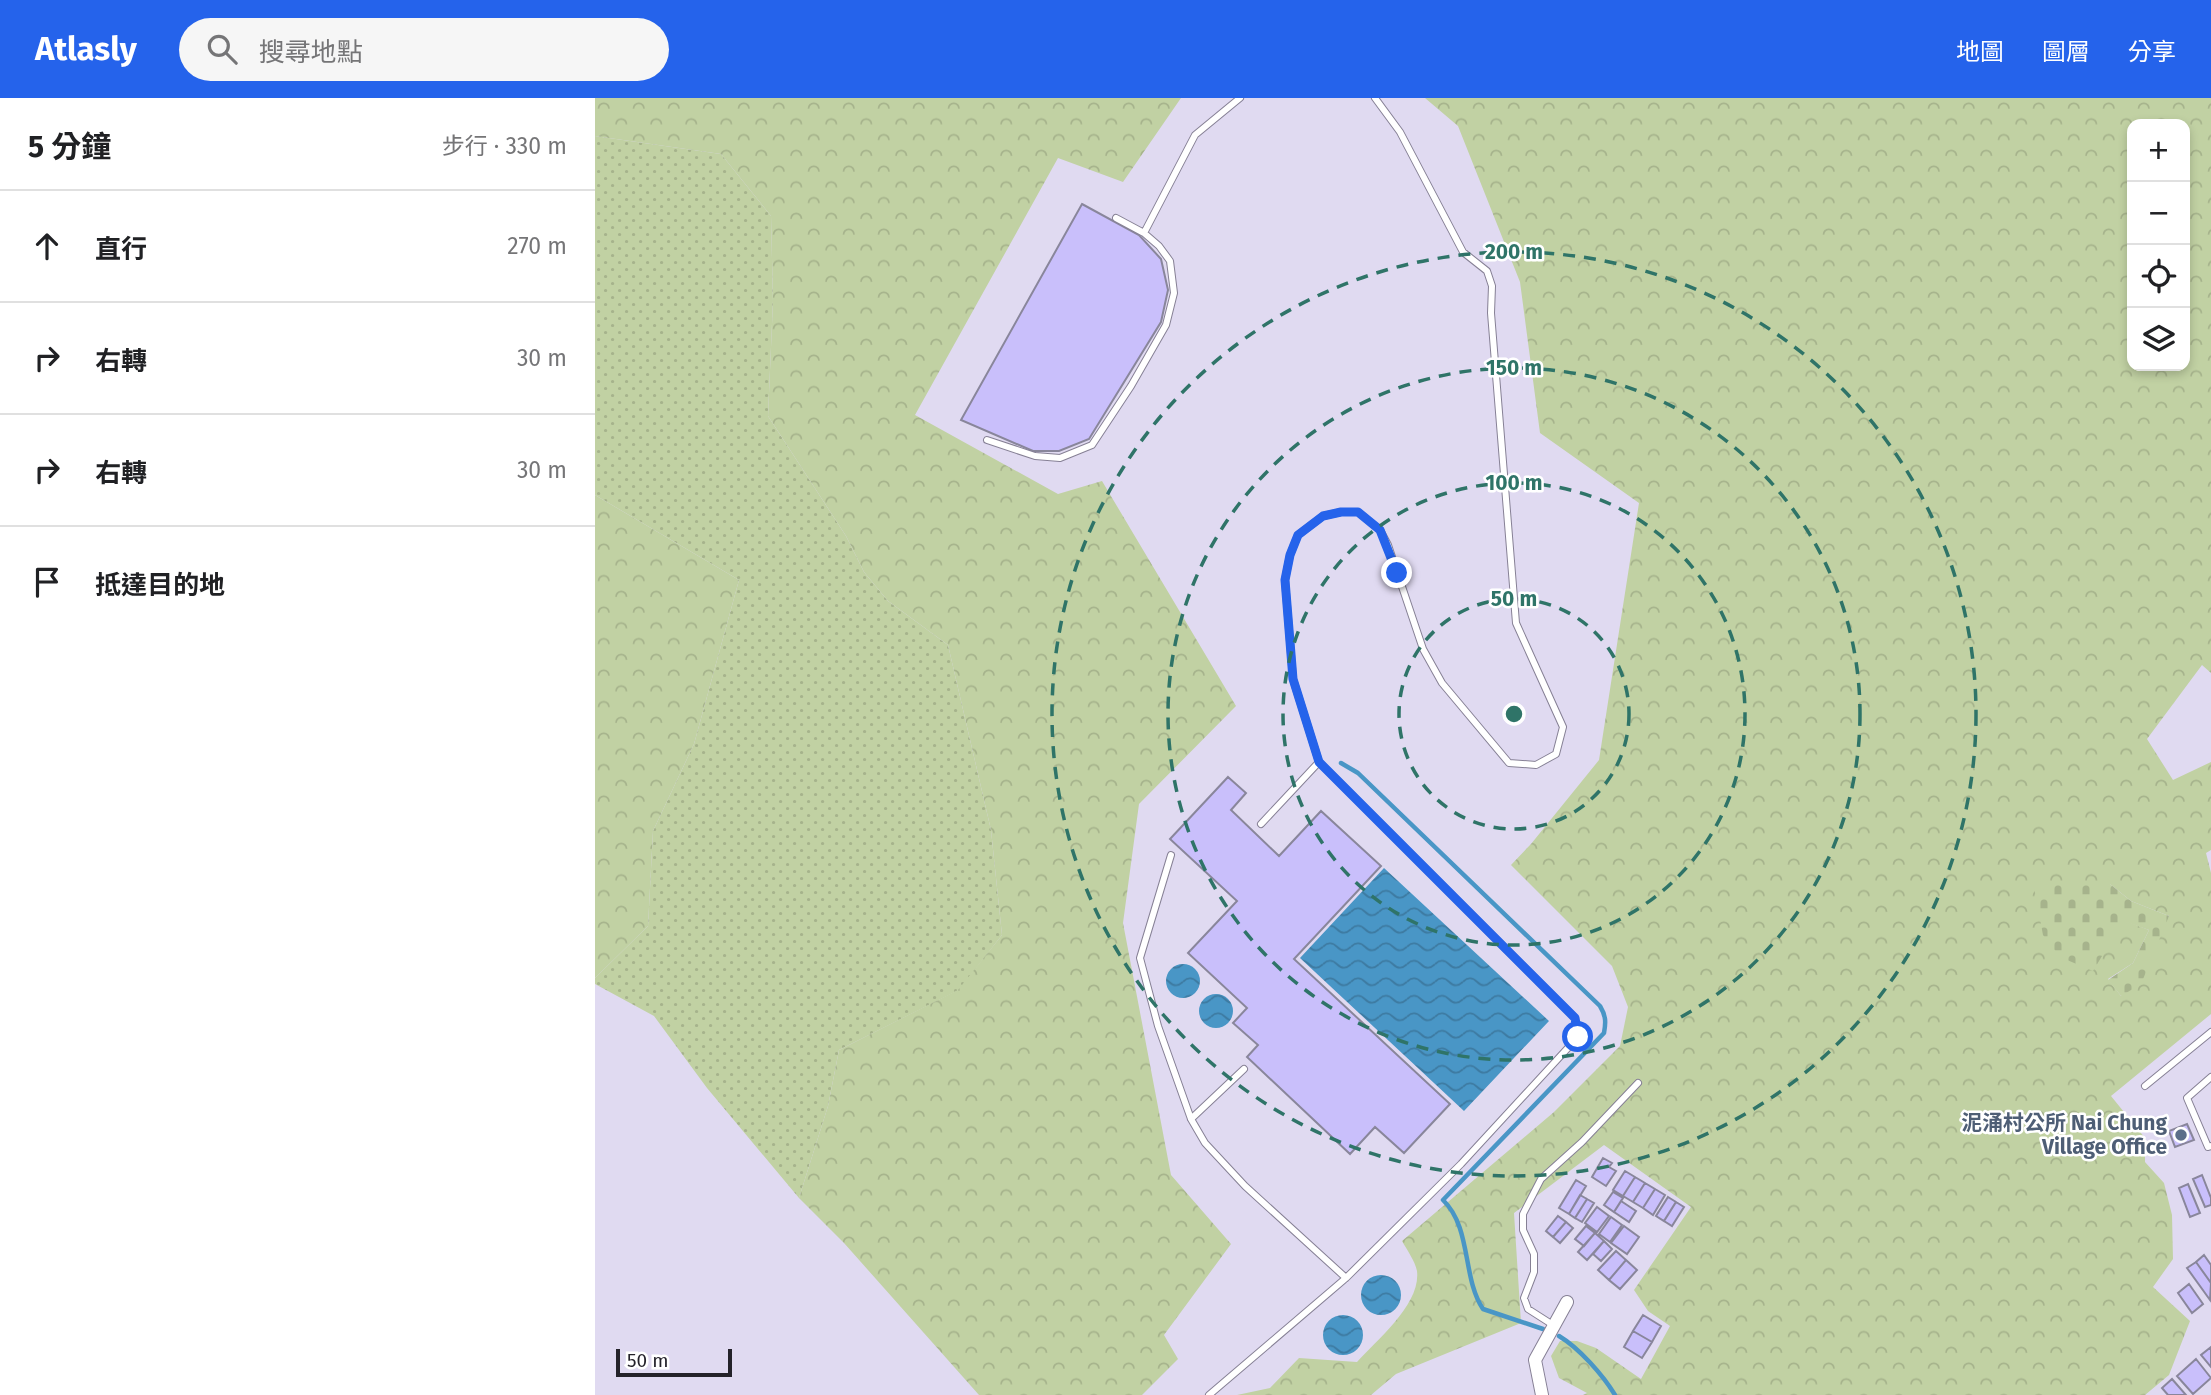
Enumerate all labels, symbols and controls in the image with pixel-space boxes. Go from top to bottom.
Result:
search box [179,18,669,81]
text: Atlasly [35,29,137,69]
icon: search [203,30,241,68]
text: 搜尋地點 [259,37,363,68]
text: 地圖 [1956,38,2004,66]
text: 圖層 [2042,38,2090,66]
text: 分享 [2128,38,2176,66]
map controls [2127,119,2190,371]
button: + [2127,119,2190,182]
text: 5 分鐘 [28,129,111,165]
text: 步行 · 330 m [442,132,567,160]
button: − [2127,182,2190,245]
icon: ahead [28,227,66,265]
text: 270 m [507,232,567,260]
text: 直行 [95,234,147,265]
text: 200 m [1485,239,1543,265]
button: locate [2127,245,2190,308]
button: layers [2127,308,2190,371]
icon: right [28,339,66,377]
text: 30 m [517,344,567,372]
text: 右轉 [95,346,147,377]
text: 150 m [1486,355,1542,381]
icon: right [28,451,66,489]
text: 30 m [517,456,567,484]
text: 右轉 [95,458,147,489]
text: 100 m [1485,470,1543,496]
route end [1381,557,1412,588]
icon: arrive [28,563,66,601]
text: 抵達目的地 [95,570,225,601]
text: 50 m [1491,586,1537,612]
centre of rings [1502,702,1526,726]
route start [1562,1021,1593,1052]
place label: 泥涌村公所 Nai Chung Village Office [1961,1110,2167,1160]
marker: 泥涌村公所 Nai Chung Village Office [2173,1127,2189,1143]
scale bar [616,1346,731,1378]
text: 50 m [627,1349,668,1372]

